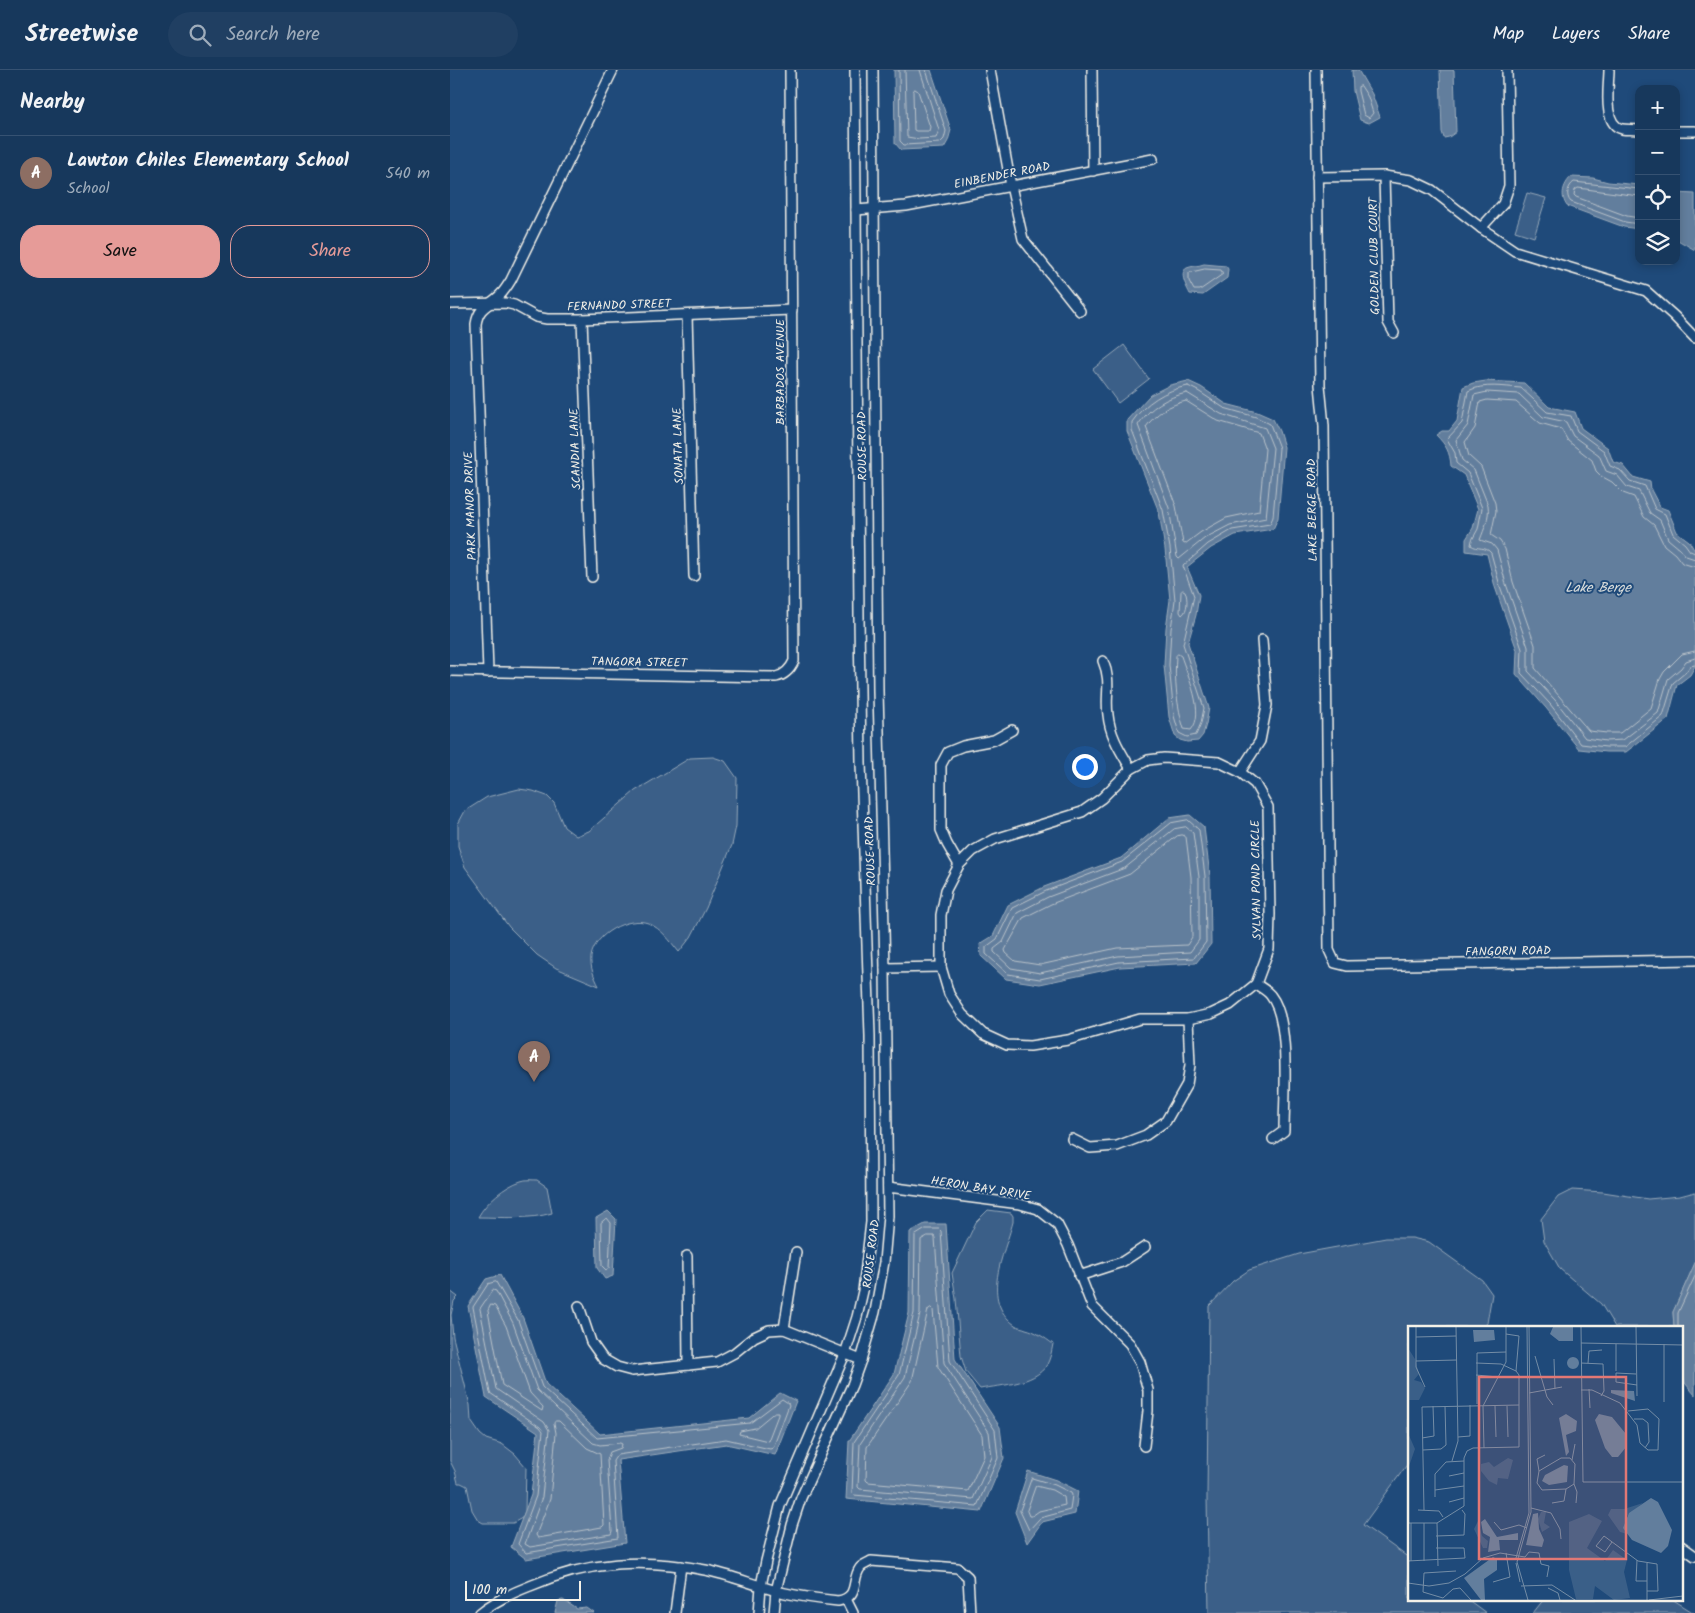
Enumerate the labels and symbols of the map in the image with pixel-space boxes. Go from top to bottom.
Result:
street label: EINBENDER ROAD [952,157,1052,194]
street label: GOLDEN CLUB COURT [1364,196,1385,315]
street label: FERNANDO STREET [567,294,673,317]
street label: BARBADOS AVENUE [771,318,790,425]
street label: SONATA LANE [668,406,689,485]
street label: SCANDIA LANE [565,407,586,490]
street label: ROUSE ROAD [852,411,873,481]
street label: PARK MANOR DRIVE [459,450,482,561]
street label: LAKE BERGE ROAD [1302,458,1323,562]
water label: Lake Berge [1565,577,1632,599]
street label: TANGORA STREET [591,652,689,673]
your location [1072,754,1098,780]
street label: ROUSE ROAD [860,816,881,886]
street label: SYLVAN POND CIRCLE [1246,819,1267,940]
street label: FANGORN ROAD [1465,941,1551,962]
pin: A [518,1041,550,1082]
street label: HERON BAY DRIVE [930,1171,1033,1206]
street label: ROUSE ROAD [858,1218,885,1290]
inset map [1408,1326,1682,1600]
scale bar [465,1578,581,1601]

